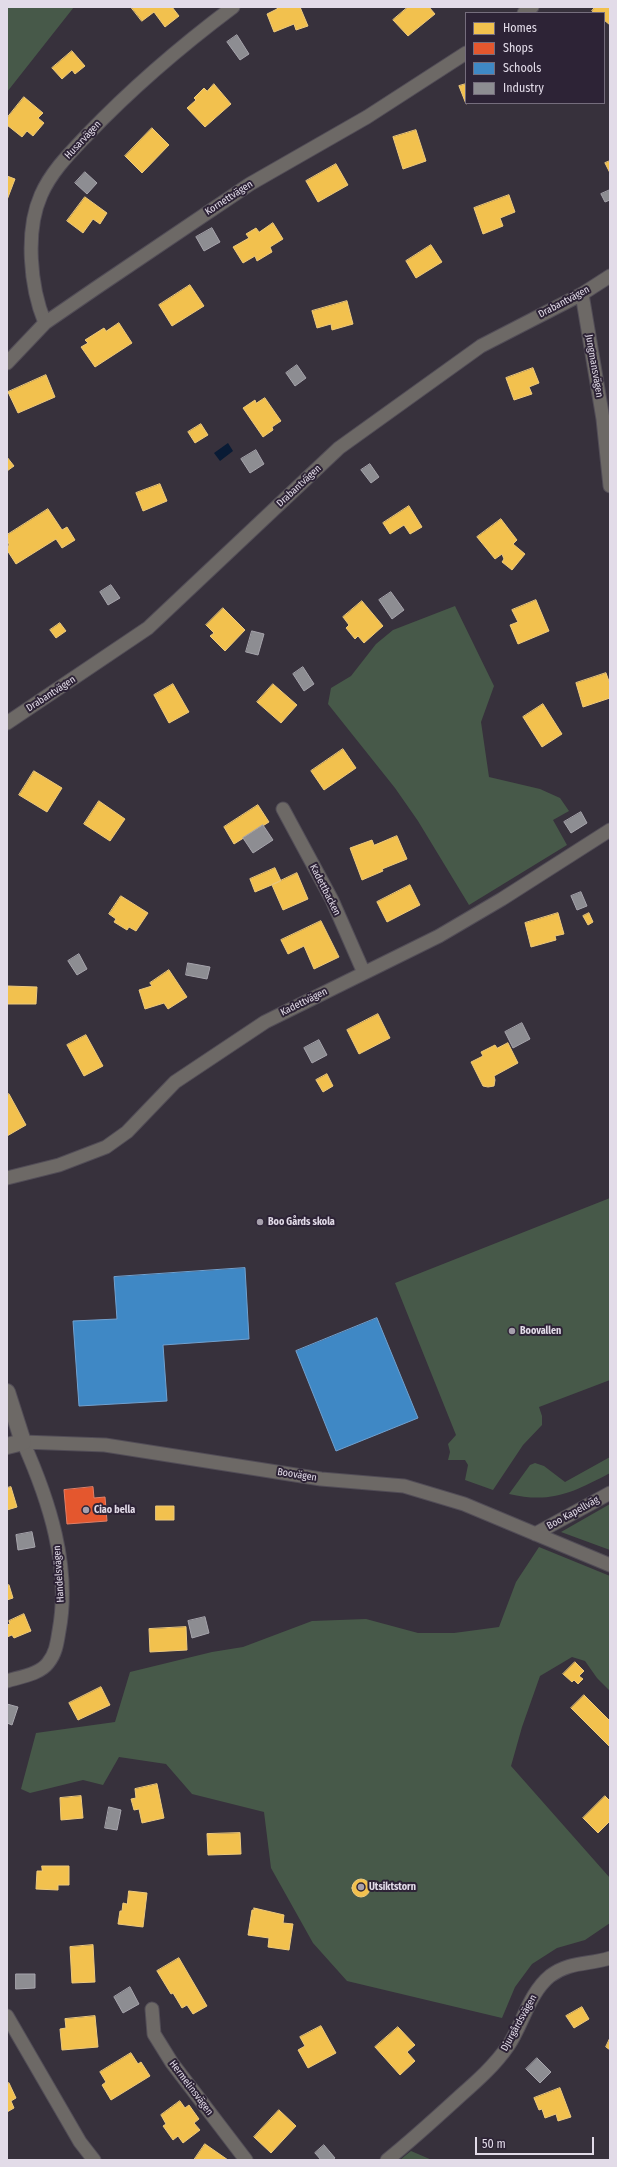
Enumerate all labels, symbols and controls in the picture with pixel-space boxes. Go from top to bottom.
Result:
legend [465,12,605,104]
text: Homes [503,21,537,35]
text: Shops [503,41,533,55]
text: Schools [503,61,541,75]
text: Industry [503,81,544,95]
street label: Husarvägen [62,118,104,162]
street label: Kornettvägen [203,178,255,218]
street label: Drabantvägen [536,283,592,321]
street label: Jungmansvägen [583,334,605,398]
street label: Drabantvägen [274,462,324,510]
street label: Drabantvägen [24,674,78,714]
street label: Kadettbacken [307,862,343,918]
street label: Kadettvägen [279,985,329,1019]
place label: Boo Gårds skola [268,1216,335,1228]
marker: Boo Gårds skola [255,1217,265,1227]
place label: Boovallen [520,1325,561,1337]
marker: Boovallen [507,1326,517,1336]
street label: Boovägen [276,1466,318,1484]
street label: Boo Kapellväg [545,1494,601,1532]
place label: Ciao bella [94,1504,135,1516]
marker: Ciao bella [81,1505,91,1515]
street label: Handelsvägen [51,1545,67,1603]
place label: Utsiktstorn [369,1881,416,1893]
marker: Utsiktstorn [356,1882,366,1892]
street label: Djurgårdsvägen [499,1993,539,2053]
street label: Hermelinsvägen [166,2058,216,2118]
scale bar [477,2129,596,2155]
text: 50 m [482,2137,506,2151]

